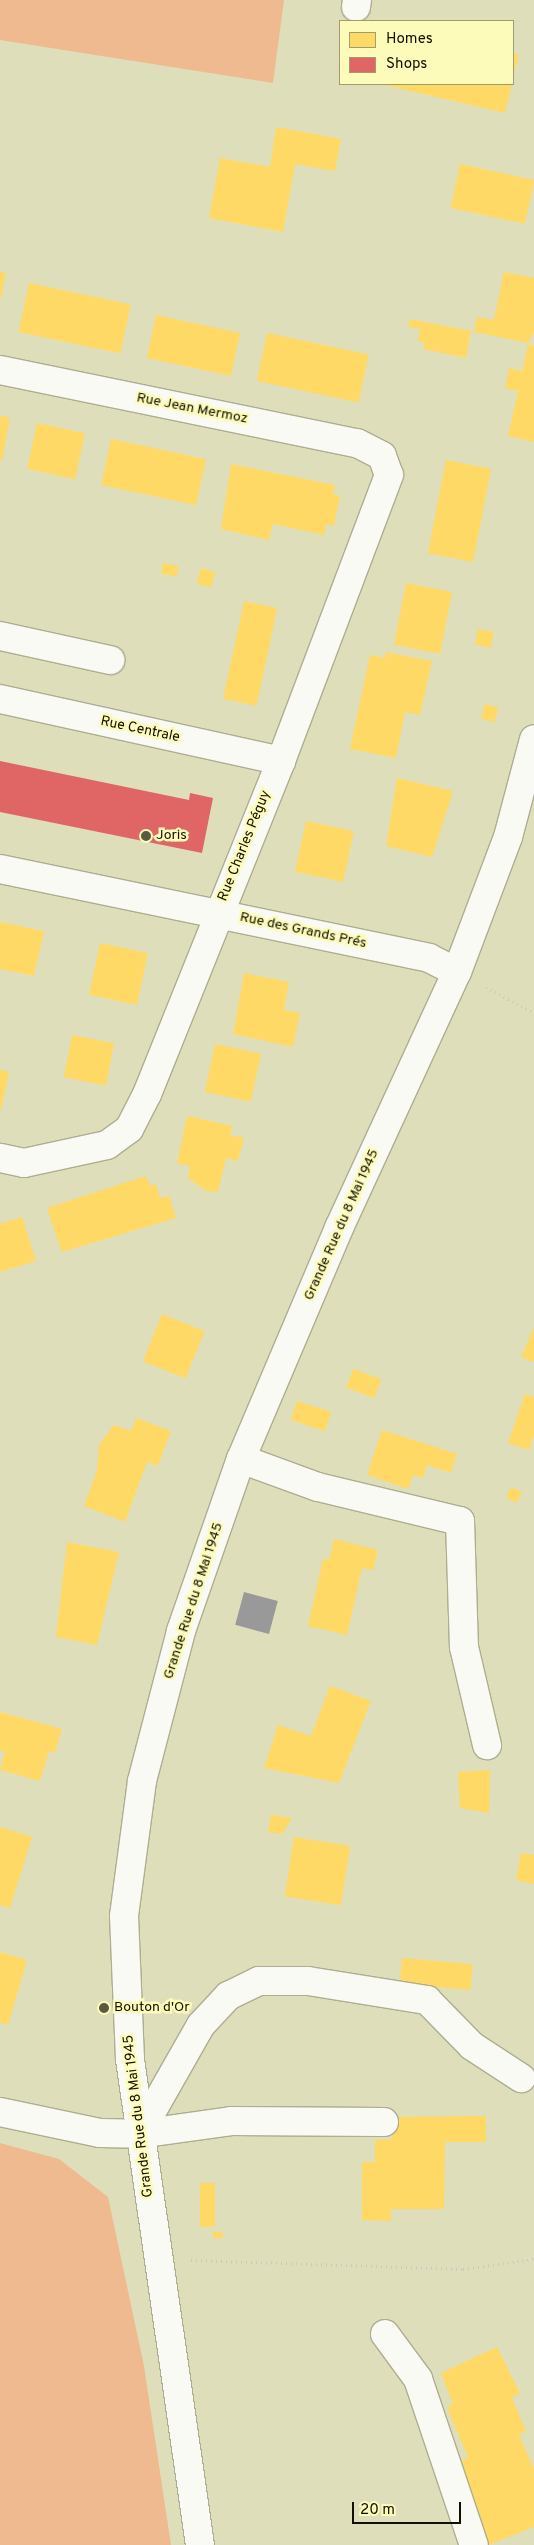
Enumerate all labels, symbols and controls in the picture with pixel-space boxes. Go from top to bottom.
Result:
legend [339,20,514,85]
text: Homes [386,30,433,49]
text: Shops [386,55,427,74]
street label: Rue Jean Mermoz [135,390,249,428]
street label: Rue Centrale [99,713,181,747]
street label: Rue Charles Péguy [215,788,275,904]
place label: Joris [156,828,187,844]
marker: Joris [140,830,152,842]
street label: Rue des Grands Prés [238,909,368,953]
street label: Grande Rue du 8 Mai 1945 [301,1147,383,1303]
street label: Grande Rue du 8 Mai 1945 [161,1521,227,1681]
place label: Bouton d'Or [114,2000,190,2016]
marker: Bouton d'Or [98,2002,110,2014]
street label: Grande Rue du 8 Mai 1945 [121,2034,157,2198]
scale bar [354,2492,463,2524]
text: 20 m [360,2501,395,2520]

